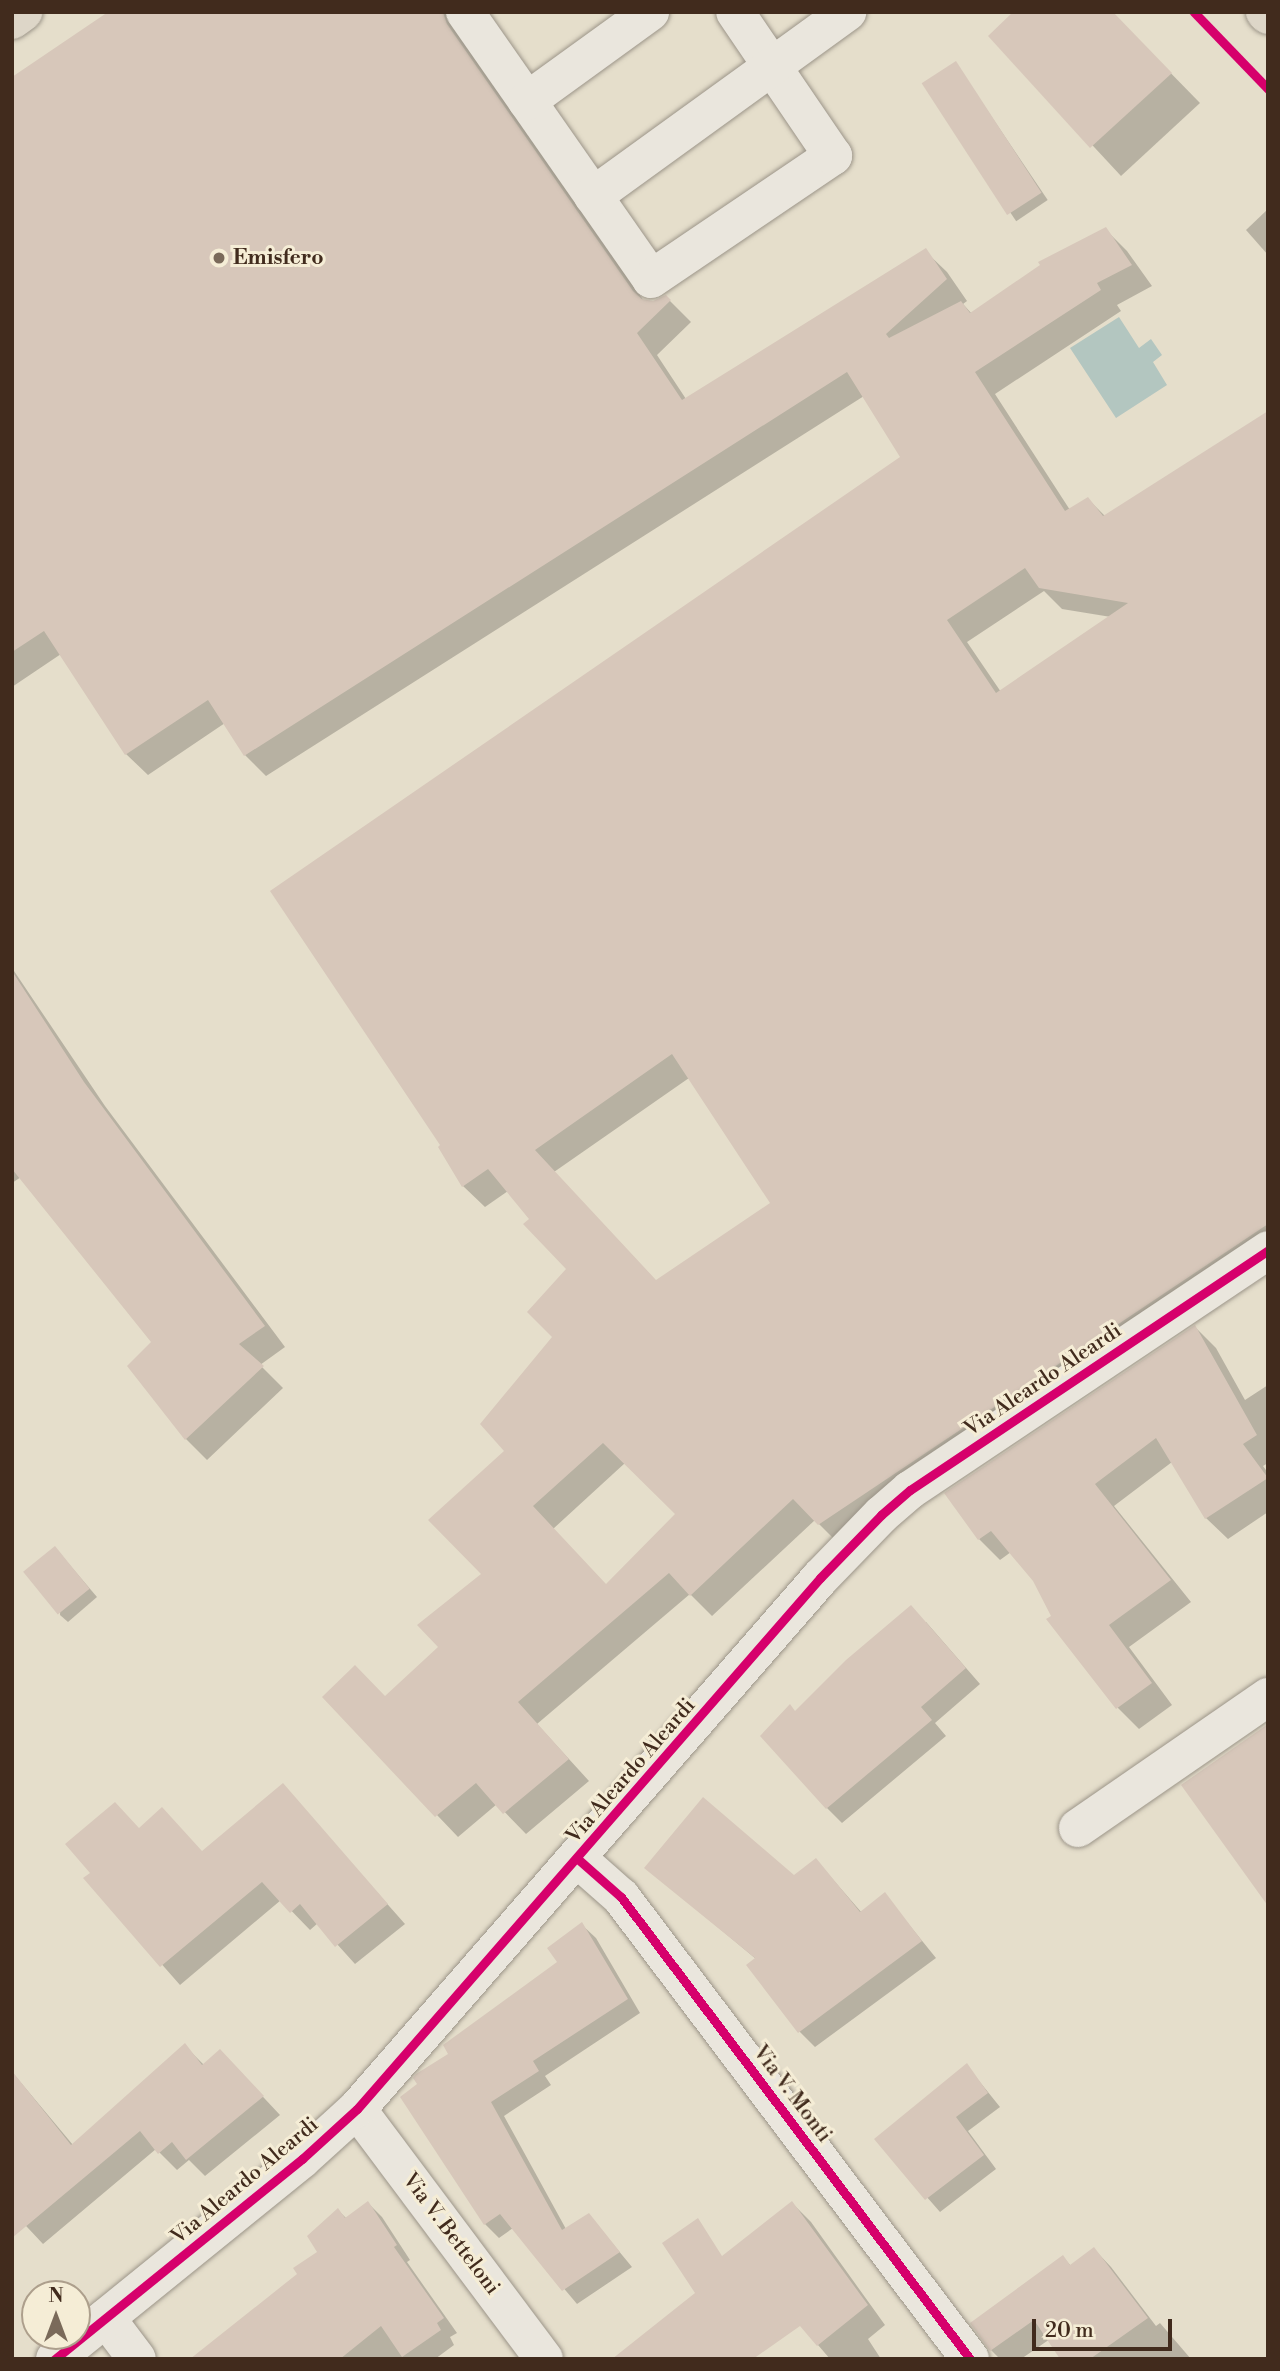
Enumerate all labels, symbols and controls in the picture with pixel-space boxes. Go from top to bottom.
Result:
place label: Emisfero [233,245,324,271]
marker: Emisfero [211,250,227,266]
street label: Via Aleardo Aleardi [960,1318,1126,1442]
street label: Via Aleardo Aleardi [561,1693,701,1849]
street label: Via V. Monti [747,2040,837,2148]
street label: Via Aleardo Aleardi [166,2112,324,2250]
street label: Via V. Betteloni [397,2168,505,2300]
north arrow [21,2280,91,2350]
text: N [48,2284,64,2308]
scale bar [1035,2304,1175,2348]
text: 20 m [1045,2318,1094,2344]

